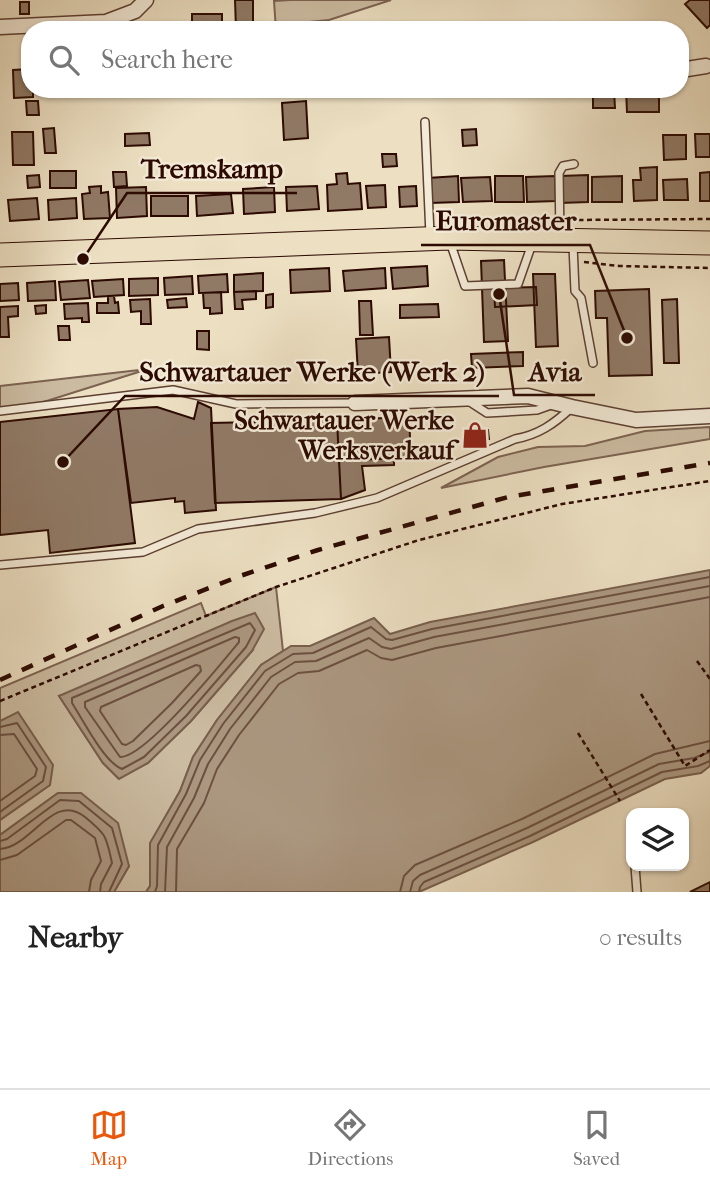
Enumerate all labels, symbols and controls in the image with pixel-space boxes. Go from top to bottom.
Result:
search box [21,21,689,98]
icon: search [45,41,83,79]
text: Search here [101,44,233,75]
callout: Tremskamp [127,144,297,193]
text: Tremskamp [140,152,283,185]
callout: Euromaster [421,196,590,245]
text: Euromaster [435,204,578,237]
callout: Avia [514,346,595,395]
callout: Schwartauer Werke (Werk 2) [125,347,499,396]
text: Schwartauer Werke (Werk 2) [139,355,485,388]
text: Avia [527,355,582,388]
place label: Schwartauer Werke Werksverkauf [234,405,459,466]
shop icon: Schwartauer Werke Werksverkauf [460,420,490,450]
map controls [626,808,689,871]
button: layers [626,808,689,871]
text: Nearby [28,920,123,955]
text: 0 results [599,924,682,951]
tab: Map [90,1106,128,1170]
tab: Directions [308,1106,393,1170]
tab: Saved [573,1106,620,1170]

